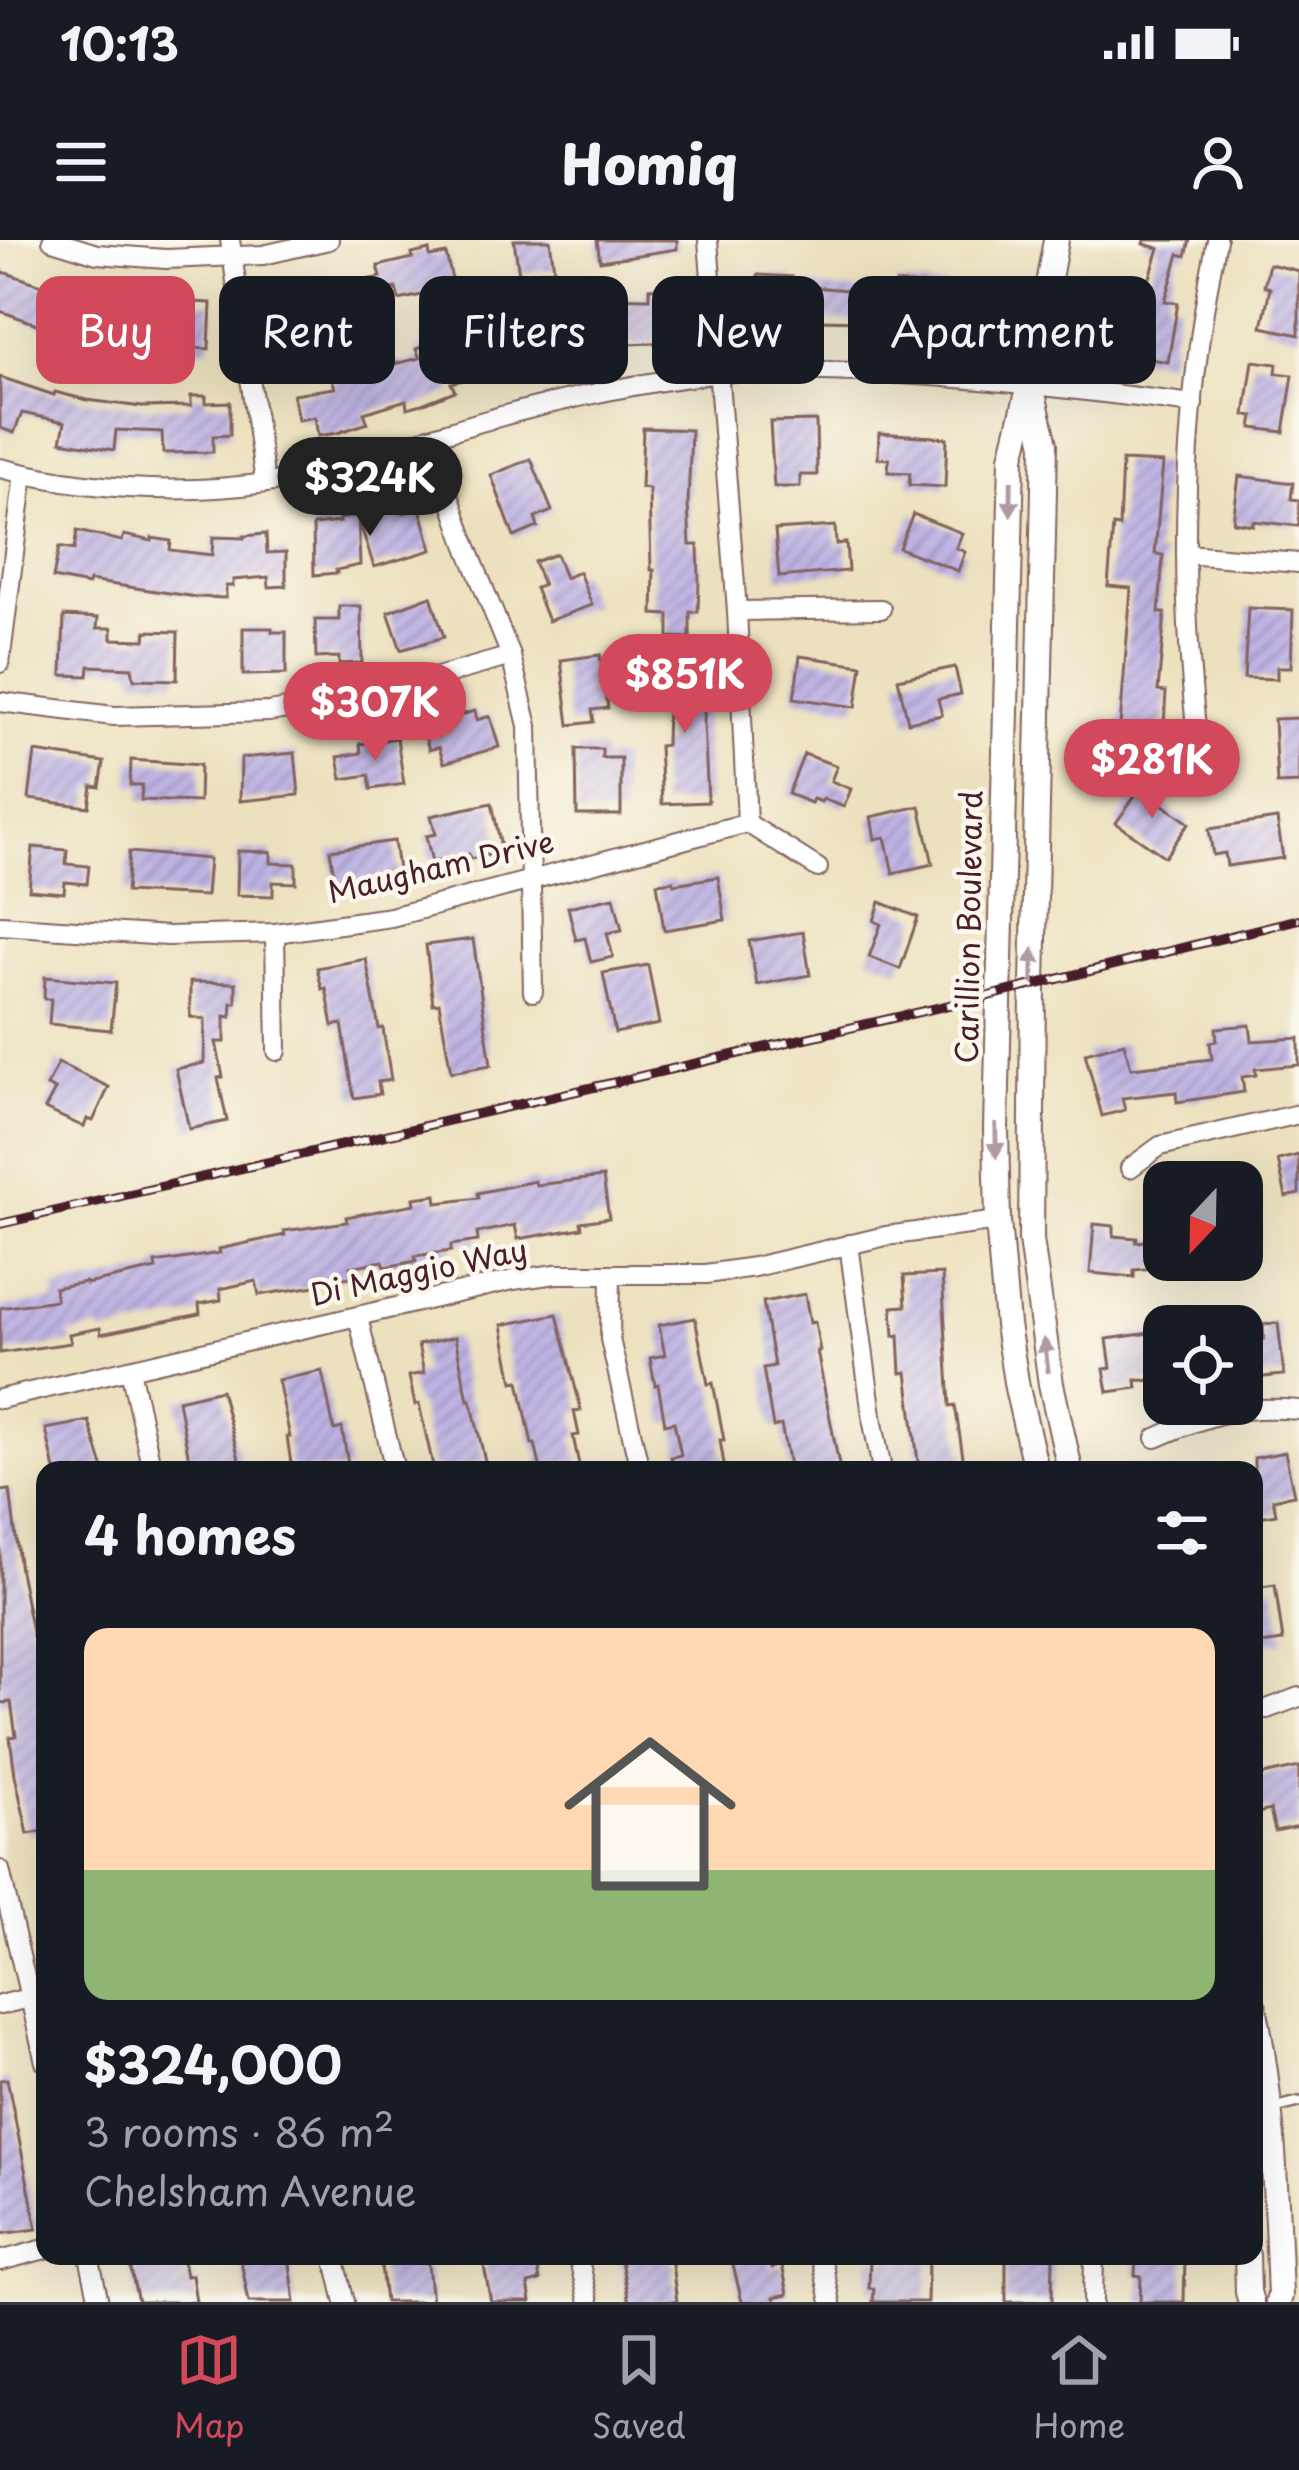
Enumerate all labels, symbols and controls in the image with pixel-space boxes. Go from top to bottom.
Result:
text: 10:13 [60,8,179,76]
text: Homiq [562,122,737,203]
icon: menu [48,129,114,195]
icon: person [1185,129,1251,195]
chip: Buy [36,276,195,384]
chip: Rent [219,276,395,384]
chip: Filters [419,276,628,384]
chip: New [652,276,824,384]
chip: Apartment [848,276,1156,384]
pin: $324K [286,437,454,539]
text: $324K [304,446,436,505]
one-way arrow [1002,480,1021,518]
pin: $851K [601,634,769,736]
text: $851K [625,643,745,702]
pin: $307K [291,662,459,764]
text: $307K [310,671,440,730]
pin: $281K [1068,719,1236,821]
text: $281K [1091,728,1213,787]
street label: Carillion Boulevard [943,790,992,1064]
street label: Maugham Drive [323,818,558,913]
one-way arrow [1024,946,1043,984]
one-way arrow [987,1122,1006,1160]
north arrow [1143,1161,1263,1281]
map controls [1143,1161,1263,1425]
street label: Di Maggio Way [306,1226,531,1316]
button: locate [1143,1305,1263,1425]
one-way arrow [1036,1336,1055,1374]
text: 4 homes [84,1495,296,1572]
icon: filters [1149,1500,1215,1566]
icon: home [542,1706,758,1922]
text: $324,000 [84,2024,342,2101]
text: 3 rooms · 86 m² [84,2101,394,2160]
text: Chelsham Avenue [84,2160,416,2219]
tab: Map [174,2327,244,2449]
tab: Saved [592,2327,686,2449]
tab: Home [1033,2327,1125,2449]

